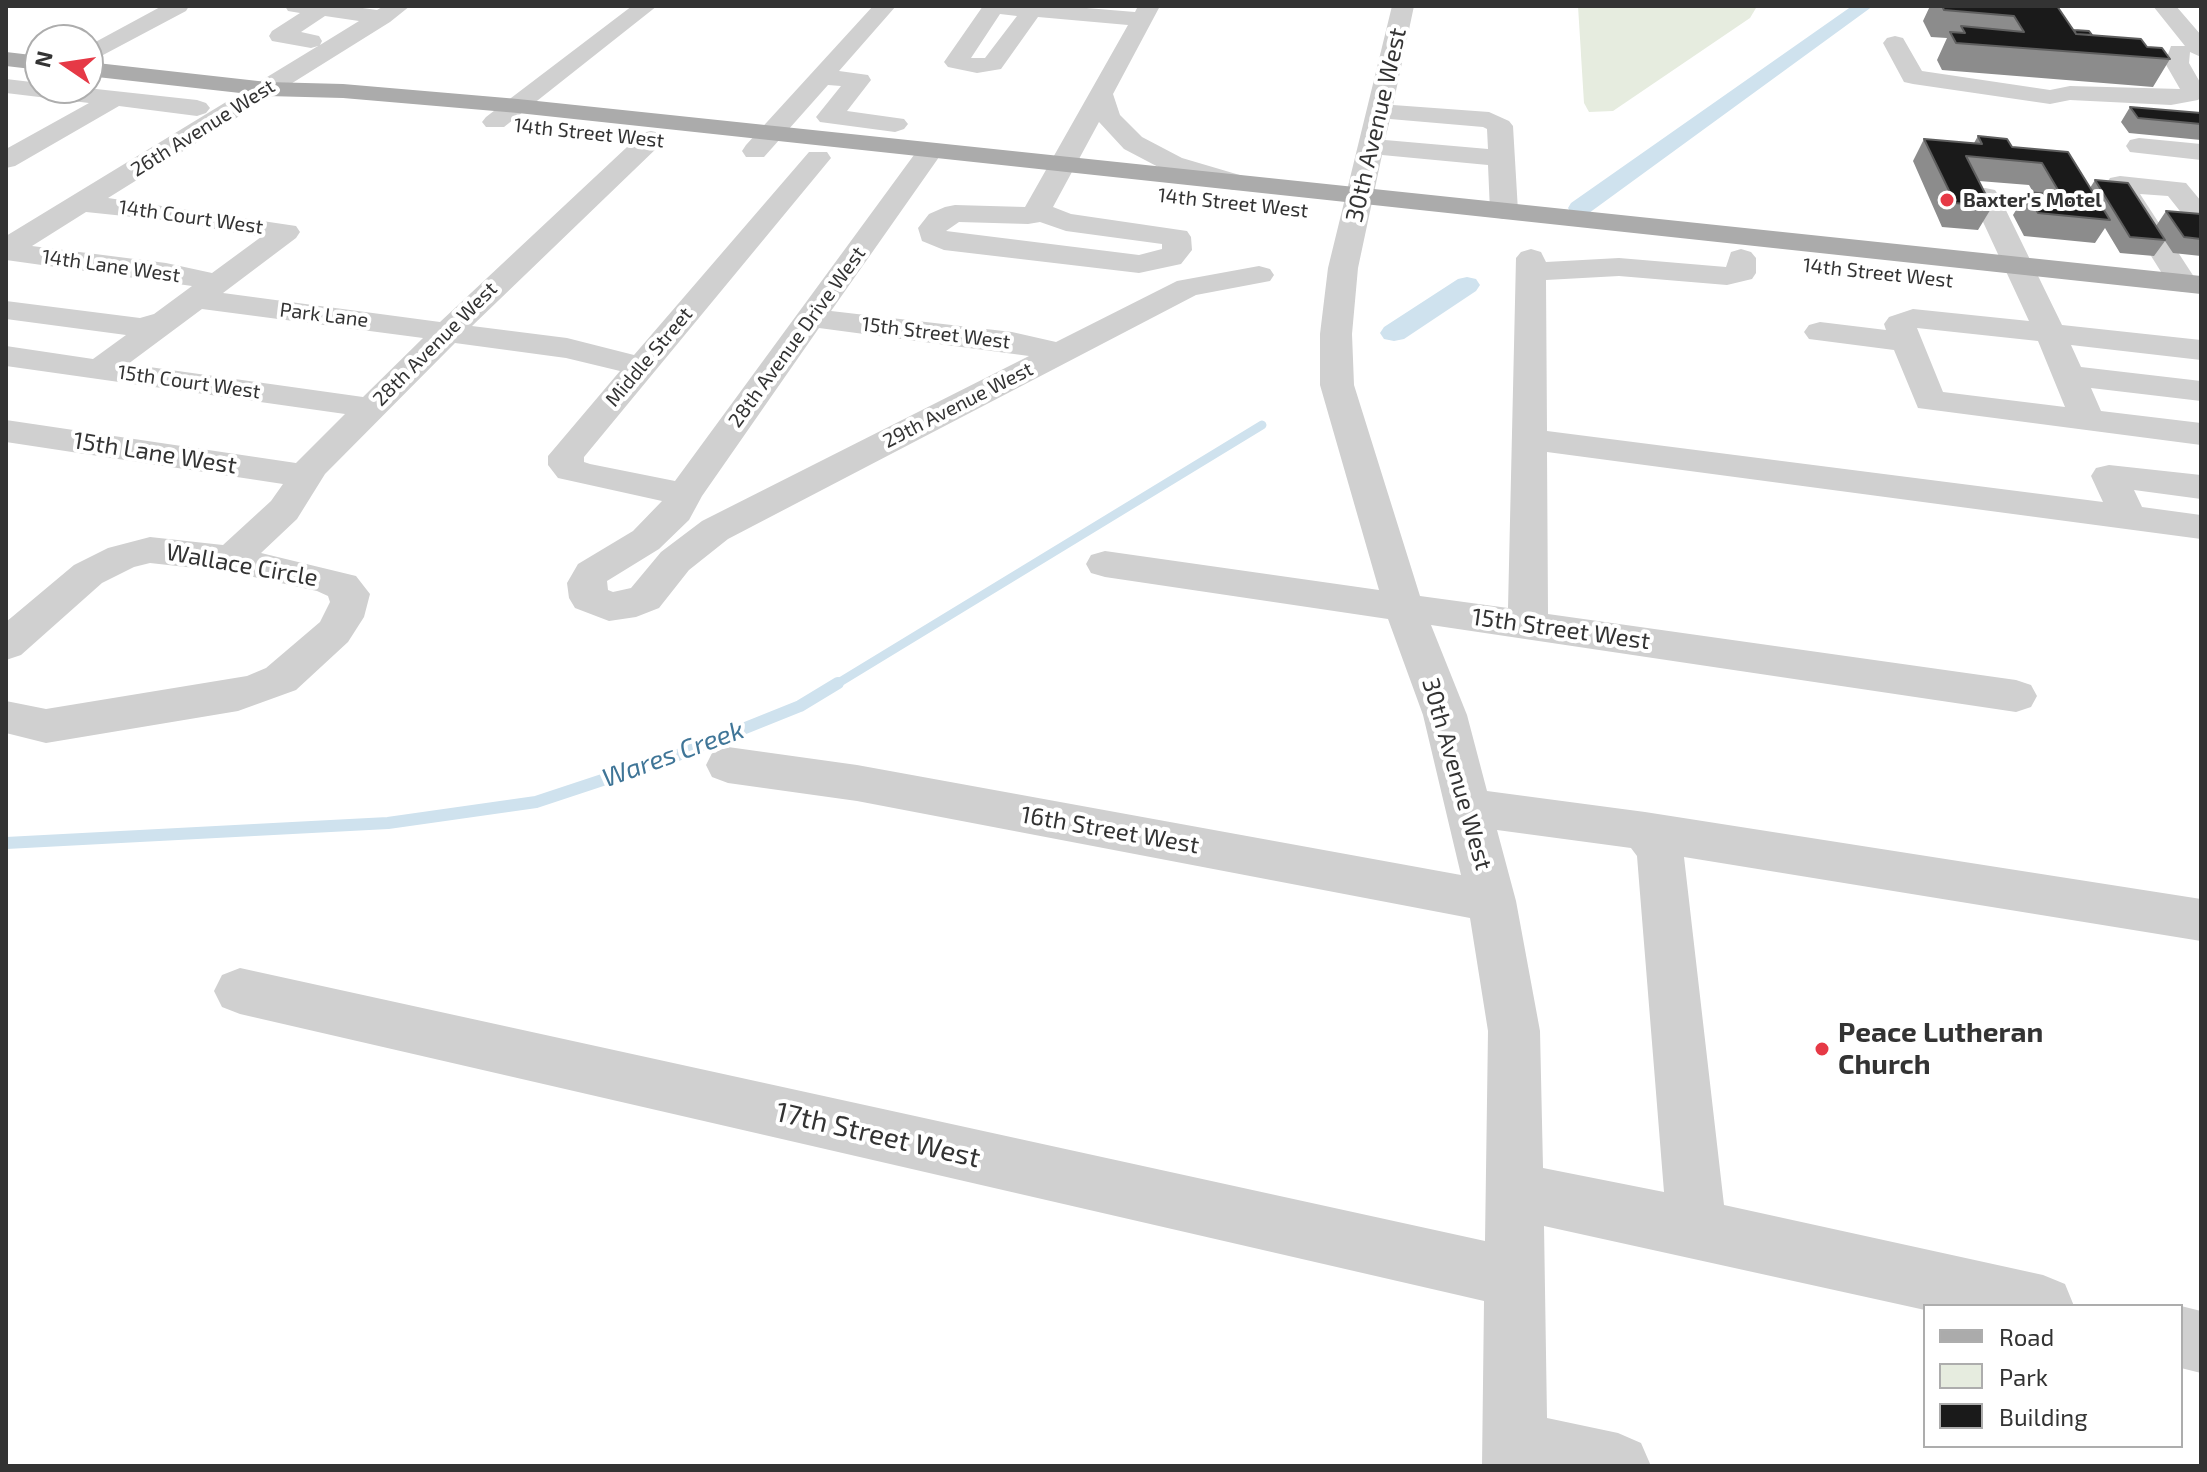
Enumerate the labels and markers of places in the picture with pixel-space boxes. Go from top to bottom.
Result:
place label: Baxter's Motel [1963,188,2102,212]
marker: Baxter's Motel [1938,191,1956,209]
place label: Peace Lutheran Church [1838,1016,2043,1082]
marker: Peace Lutheran Church [1813,1040,1831,1058]

